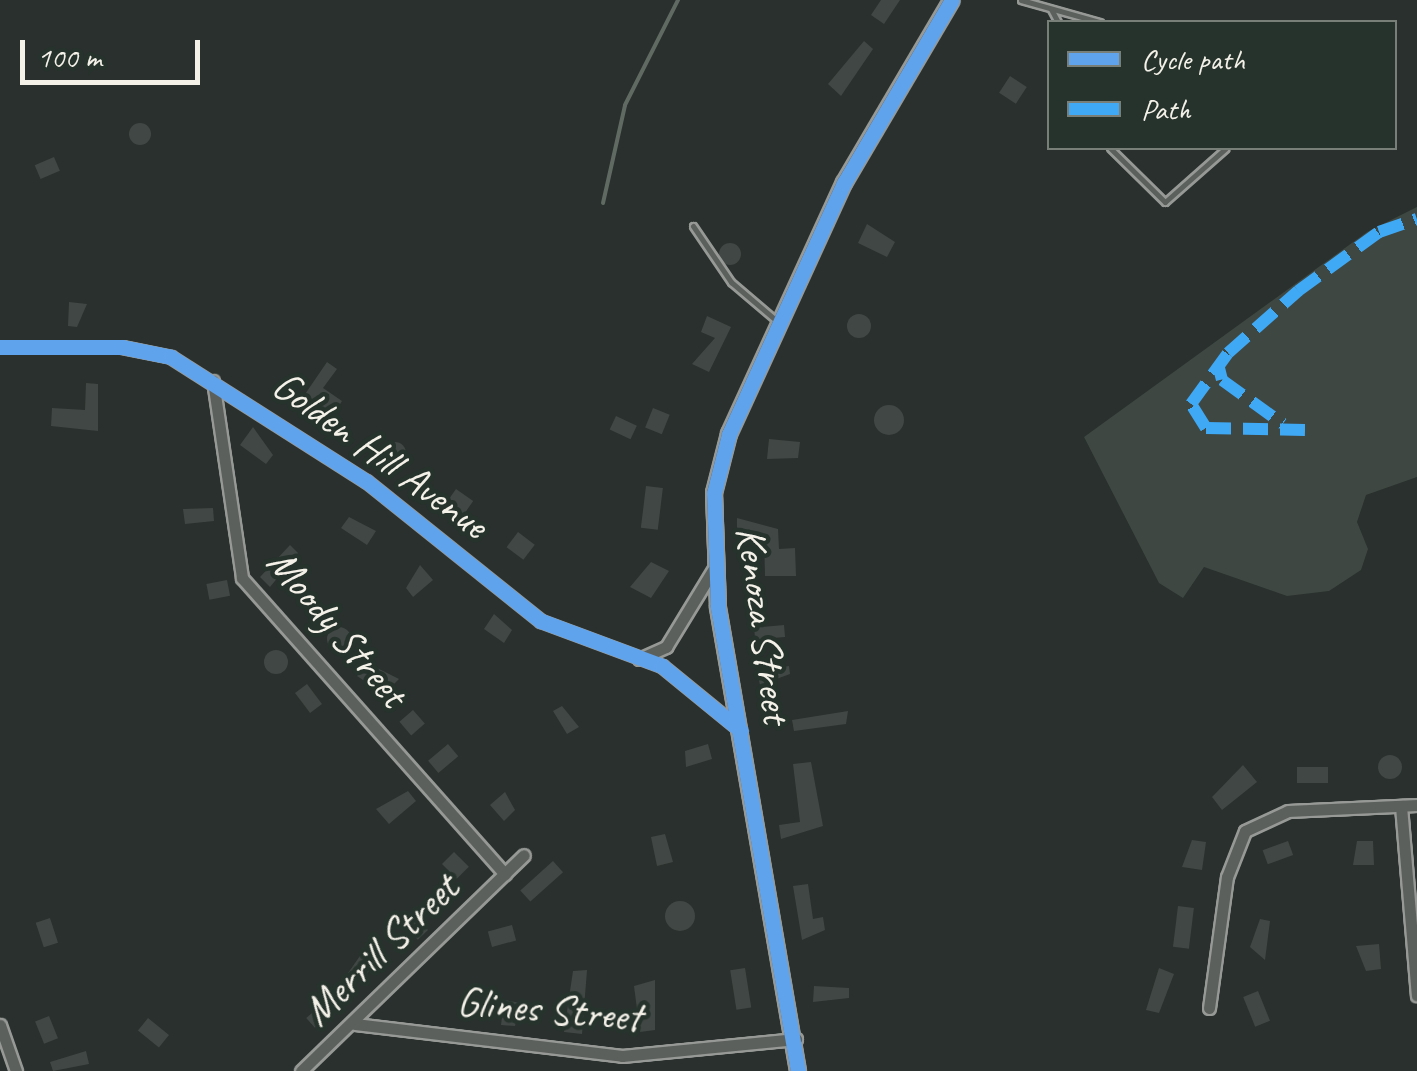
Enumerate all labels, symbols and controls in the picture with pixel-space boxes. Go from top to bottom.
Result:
scale bar [25,20,205,82]
legend [1047,20,1397,150]
text: 100 m [37,38,102,76]
text: Cycle path [1141,40,1245,78]
text: Path [1141,90,1190,128]
street label: Golden Hill Avenue [262,360,498,550]
street label: Kenoza Street [724,523,802,727]
street label: Moody Street [256,538,418,718]
street label: Merrill Street [292,863,470,1037]
street label: Glines Street [455,977,643,1043]

